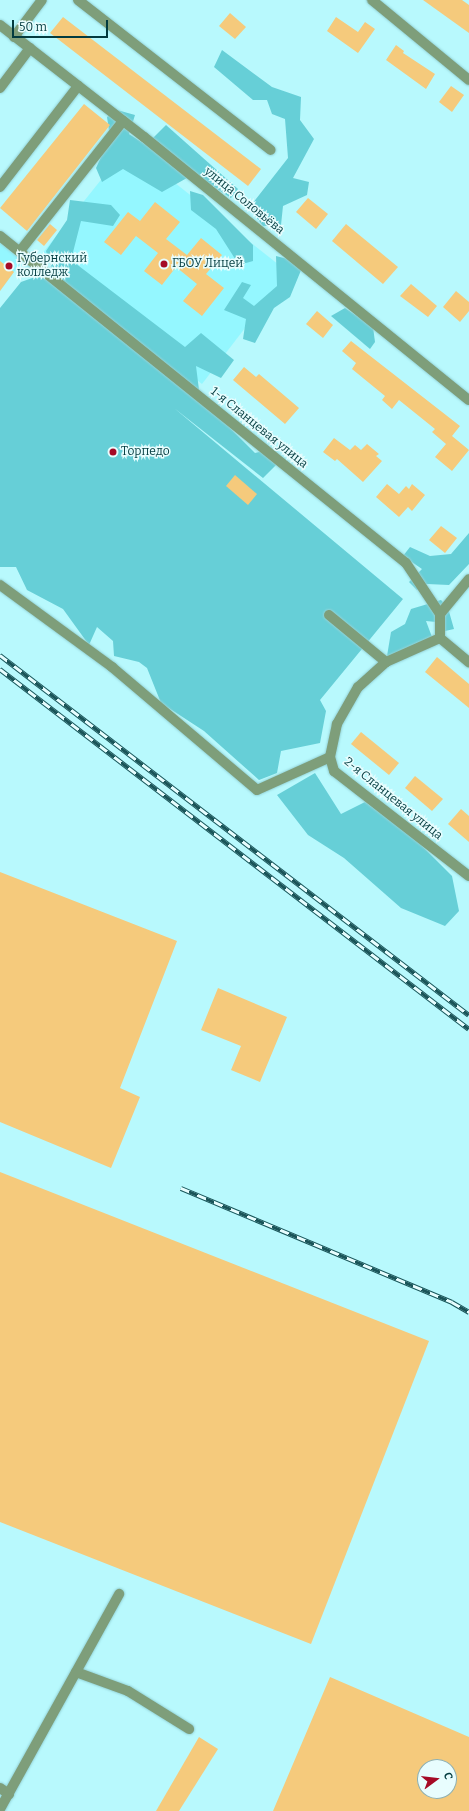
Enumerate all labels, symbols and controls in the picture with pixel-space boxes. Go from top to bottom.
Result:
scale bar [14,12,110,38]
text: 50 m [19,20,47,34]
street label: улица Соловьёва [201,164,287,238]
place label: Губернский колледж [17,252,87,280]
place label: ГБОУ Лицей [172,257,243,271]
marker: ГБОУ Лицей [159,259,169,269]
marker: Губернский колледж [4,261,14,271]
street label: 1-я Сланцевая улица [208,384,310,472]
place label: Торпедо [121,445,170,459]
marker: Торпедо [108,447,118,457]
street label: 2-я Сланцевая улица [341,755,445,843]
north arrow [417,1759,457,1799]
text: С [441,1771,455,1781]

